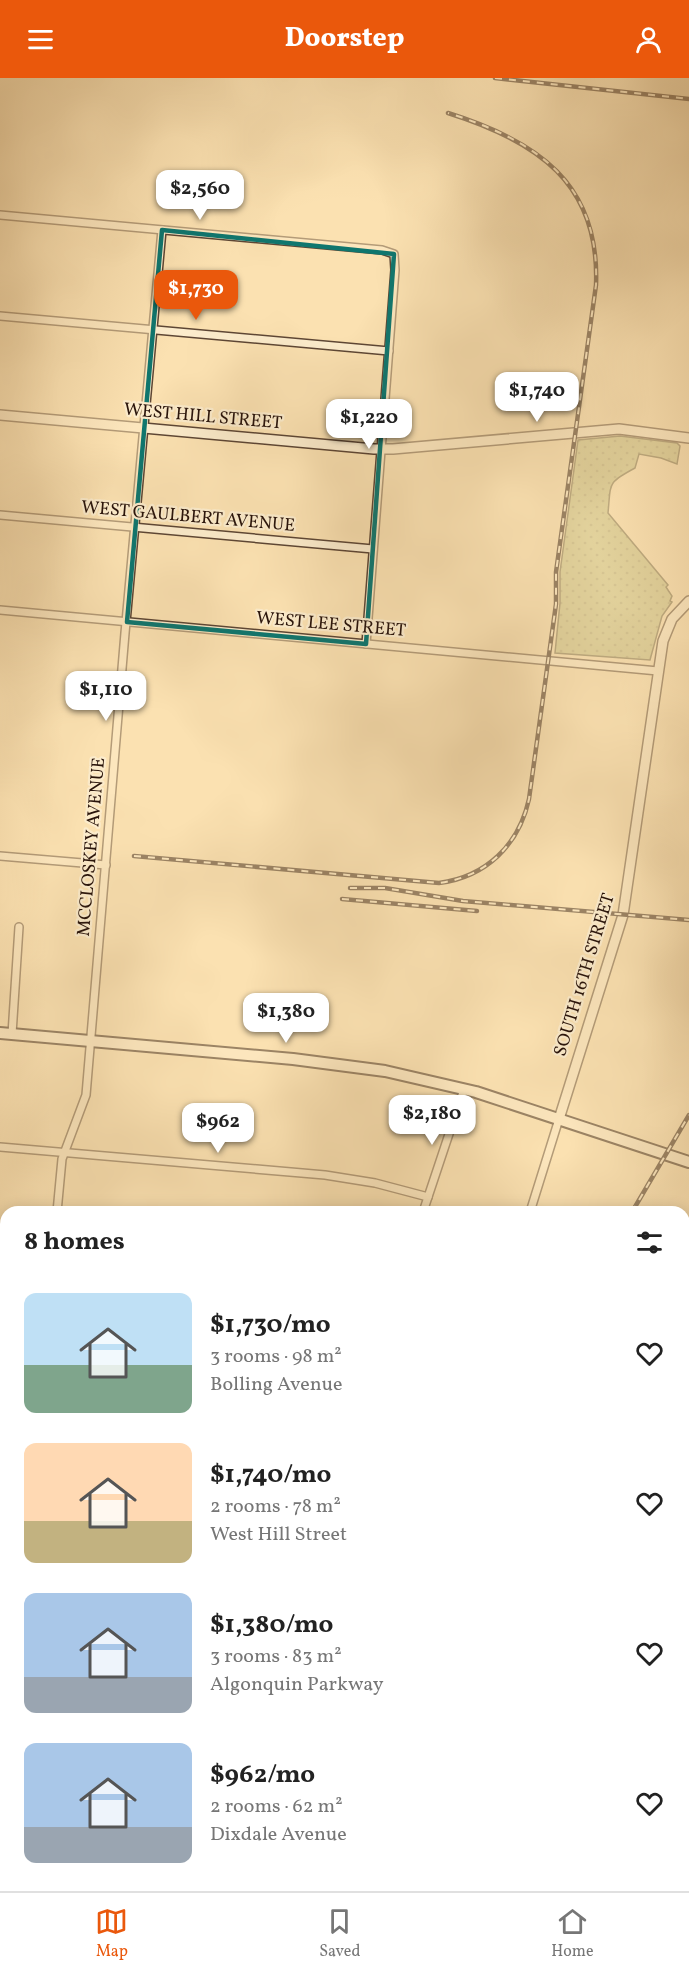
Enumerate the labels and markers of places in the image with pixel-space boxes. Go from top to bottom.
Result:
pin: $2,560 [151,170,249,221]
pin: $1,730 [147,270,245,321]
pin: $1,740 [488,372,586,423]
pin: $1,220 [320,399,418,450]
pin: $1,110 [57,671,155,722]
pin: $1,380 [237,993,335,1044]
pin: $2,180 [383,1095,481,1146]
pin: $962 [182,1103,254,1154]

